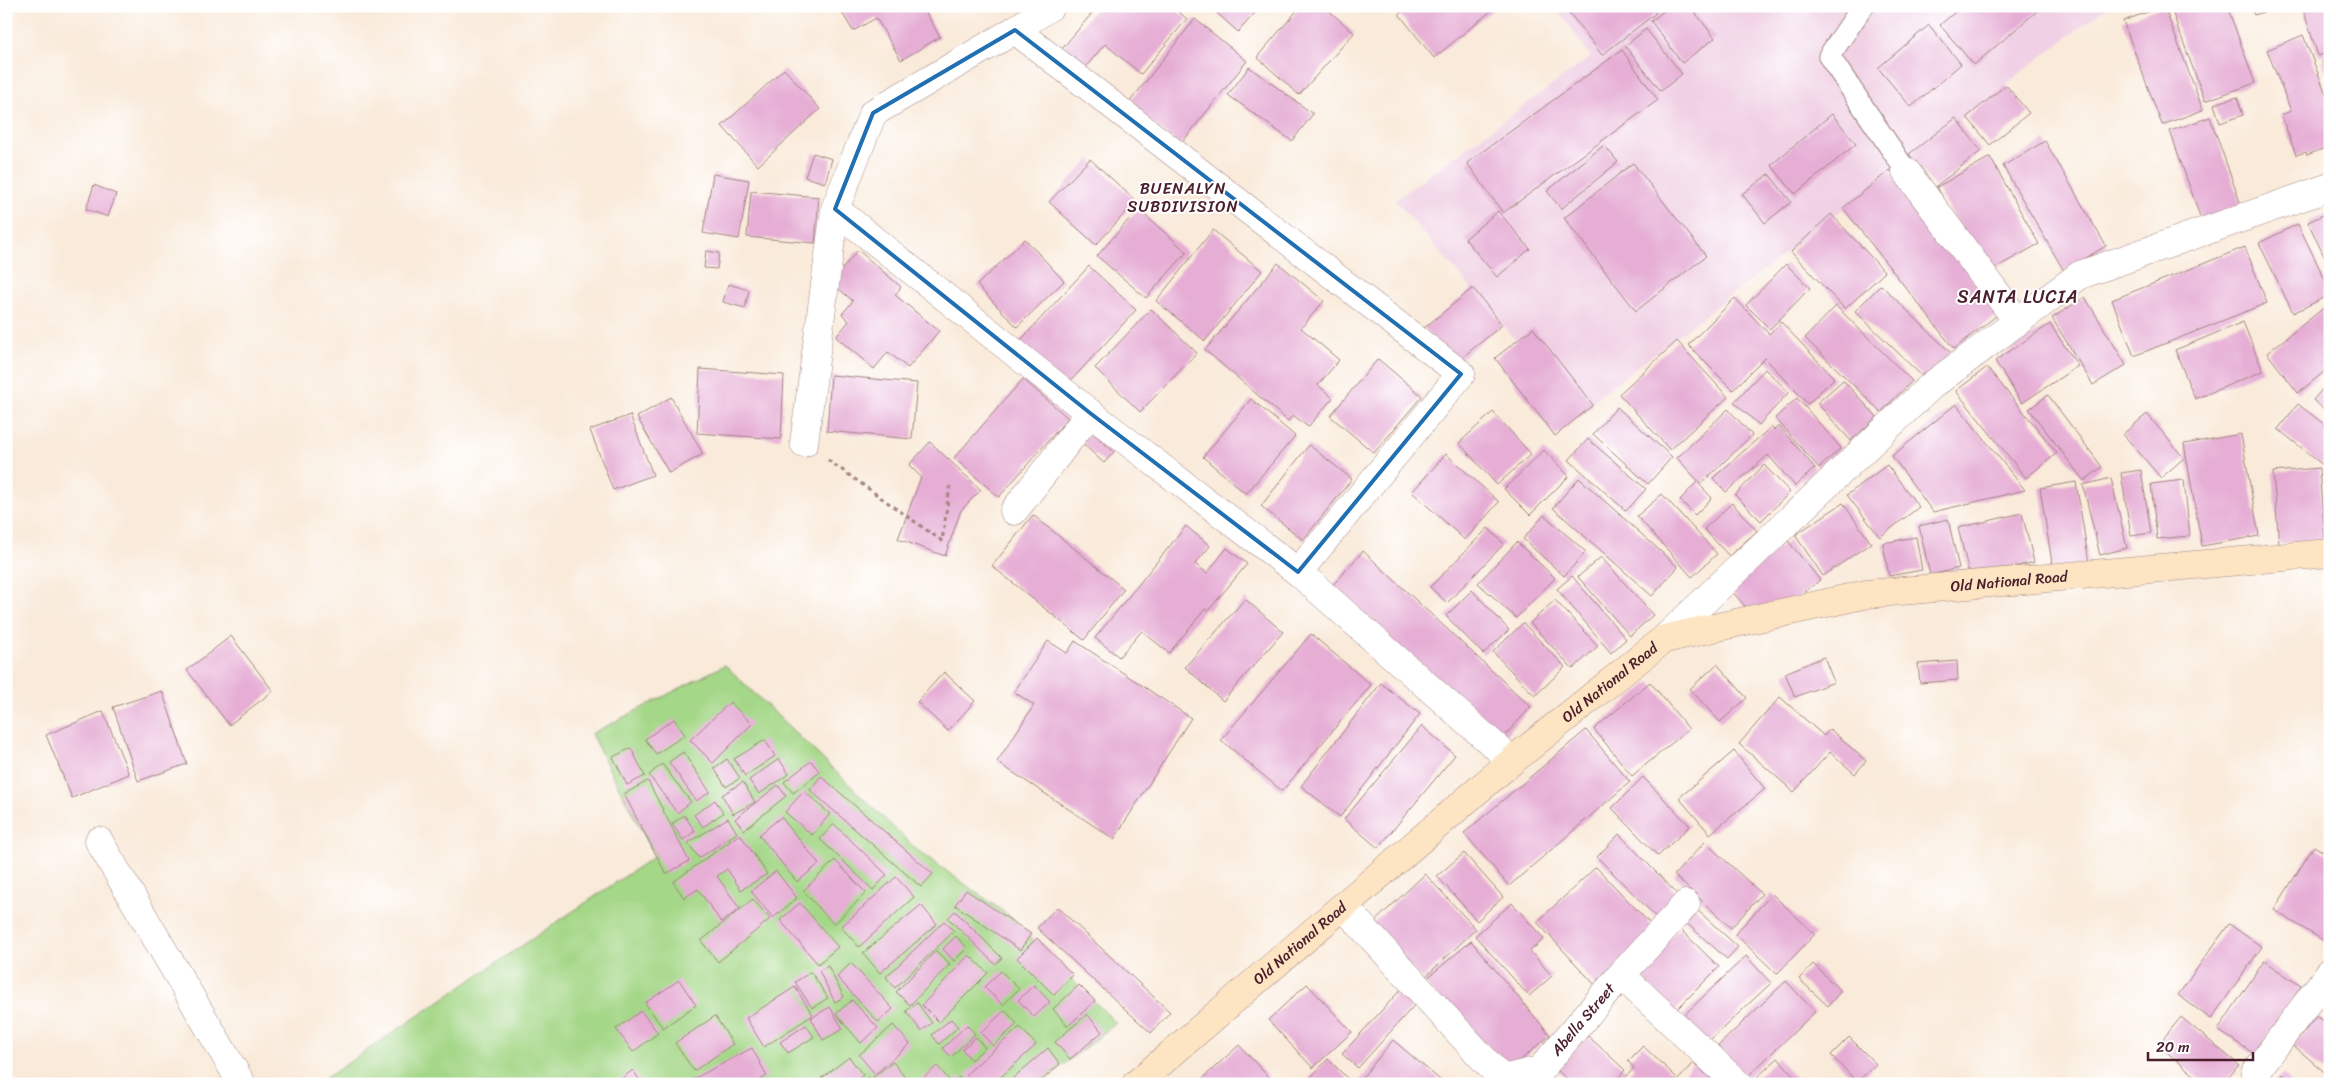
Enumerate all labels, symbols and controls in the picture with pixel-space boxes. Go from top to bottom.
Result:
district label: BUENALYN SUBDIVISION [1127,174,1239,221]
district label: SANTA LUCIA [1957,281,2079,313]
street label: Old National Road [1949,563,2070,600]
street label: Old National Road [1556,635,1664,729]
street label: Old National Road [1247,894,1354,991]
street label: Abella Street [1544,976,1622,1063]
scale bar [2148,1030,2254,1062]
text: 20 m [2156,1034,2190,1060]

